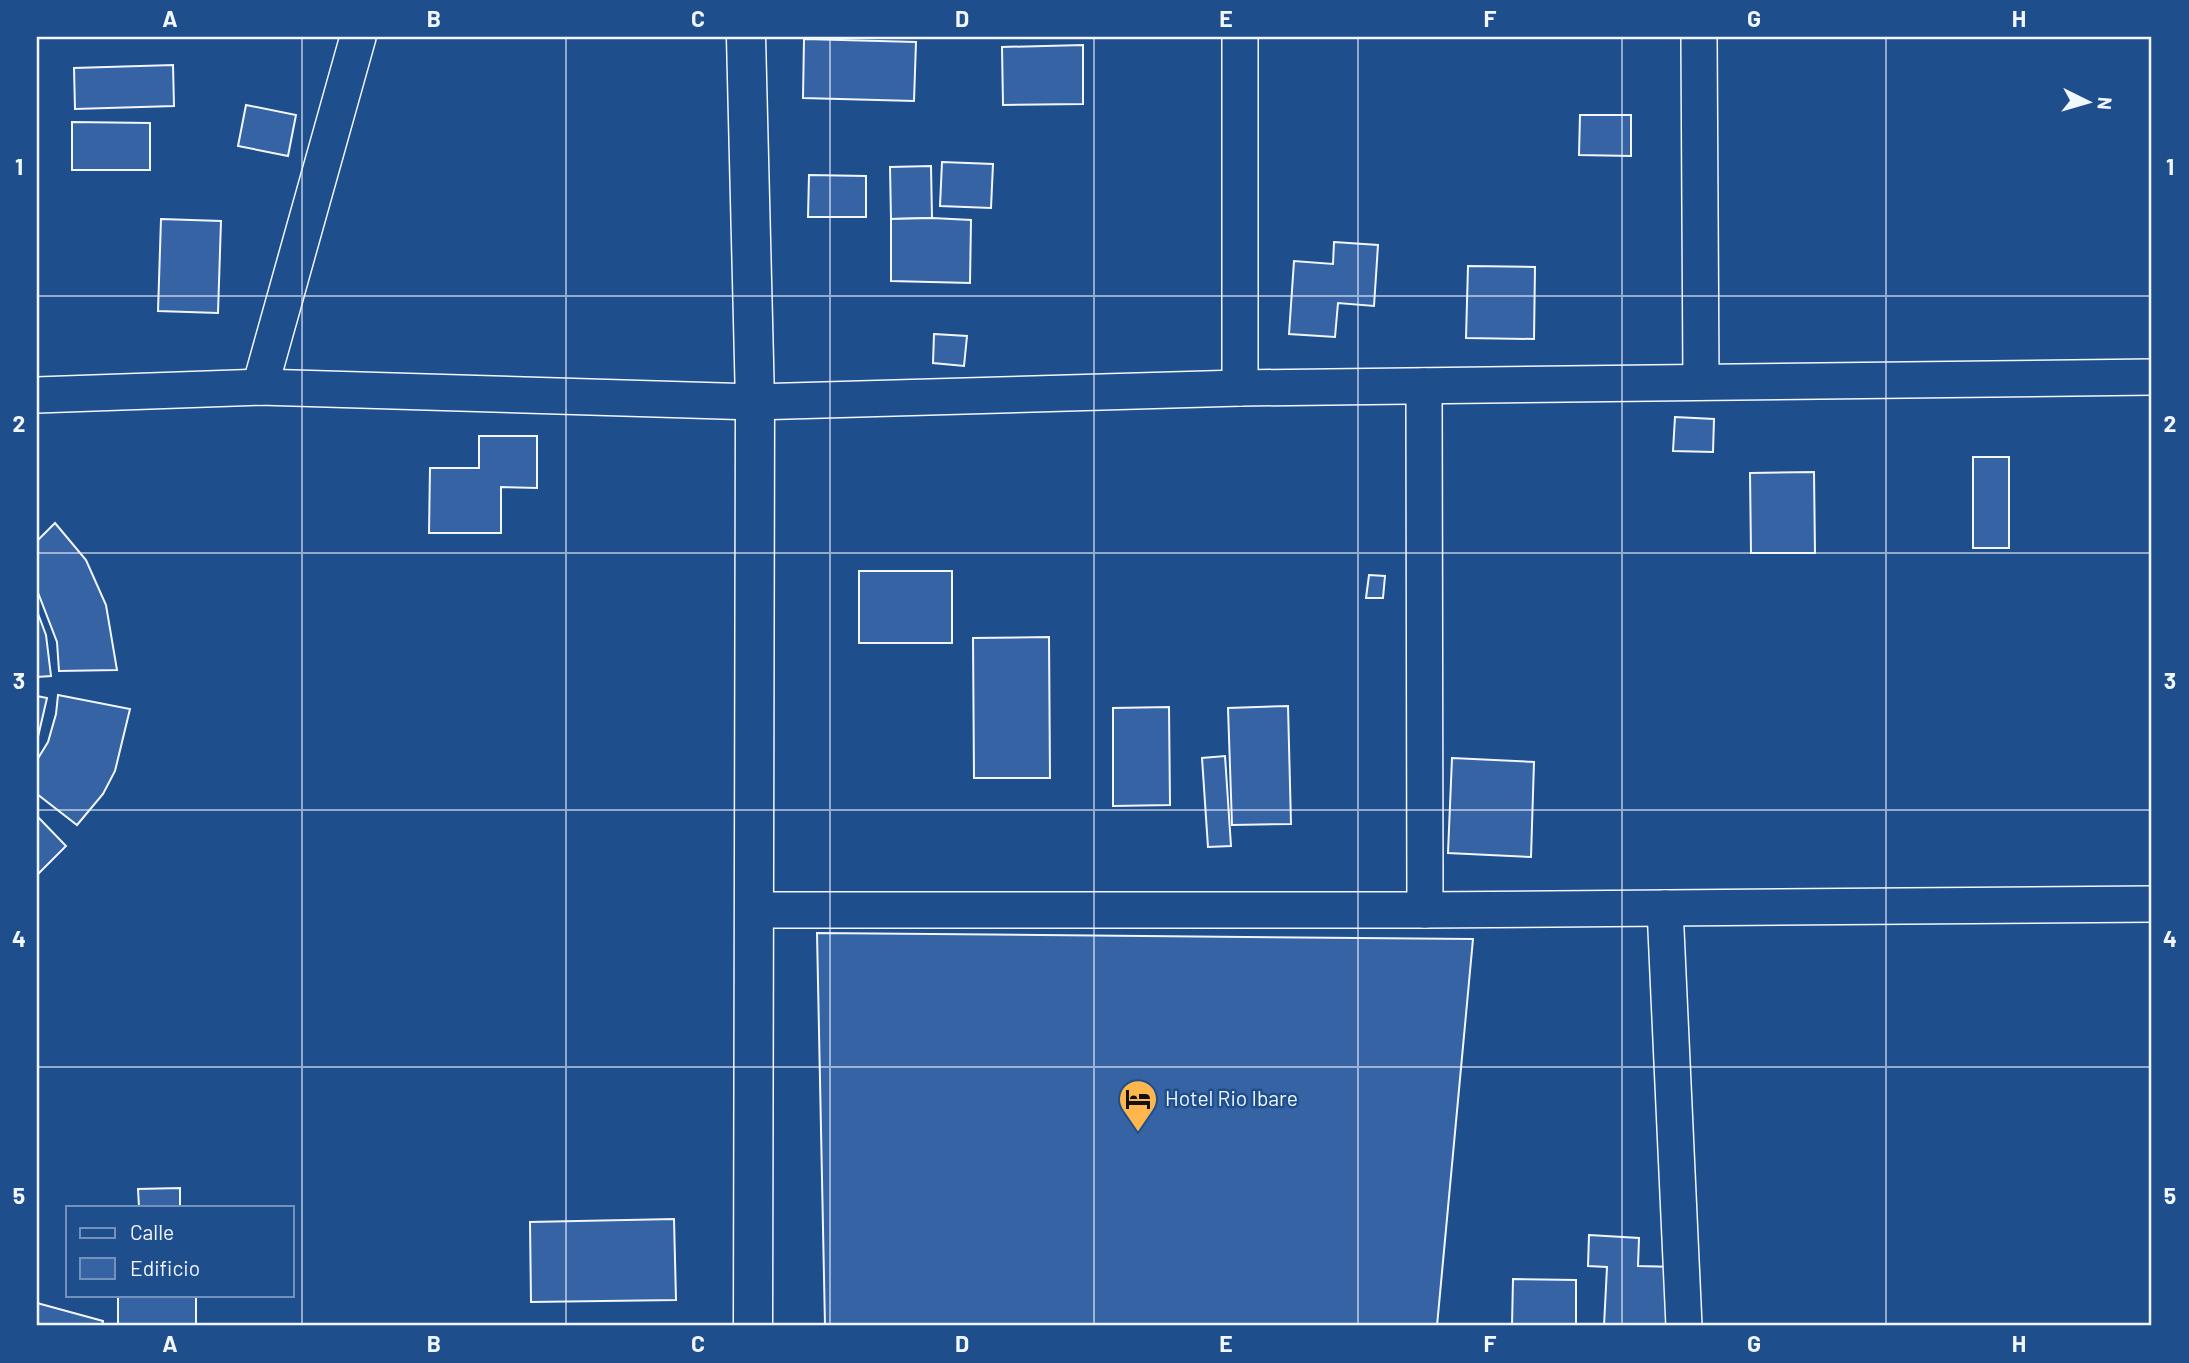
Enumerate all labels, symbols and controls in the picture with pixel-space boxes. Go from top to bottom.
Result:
text: A [162,4,178,32]
text: B [427,4,441,32]
text: C [691,4,705,32]
text: D [955,4,969,32]
text: E [1219,4,1233,32]
text: F [1484,4,1497,32]
text: G [1747,4,1761,32]
text: H [2012,4,2026,32]
north arrow [2052,66,2122,136]
text: N [2093,96,2117,111]
text: 1 [15,152,23,180]
text: 1 [2166,152,2174,180]
text: 2 [13,409,25,437]
text: 2 [2164,409,2176,437]
text: 3 [13,666,25,694]
text: 3 [2164,666,2176,694]
text: 4 [12,924,26,952]
text: 4 [2163,924,2177,952]
hotel icon: Hotel Rio Ibare [1117,1078,1159,1133]
place label: Hotel Rio Ibare [1165,1085,1298,1110]
text: 5 [13,1181,25,1209]
text: 5 [2164,1181,2176,1209]
legend [66,1206,294,1296]
text: Calle [130,1219,174,1244]
text: Edificio [130,1255,200,1280]
text: A [162,1329,178,1357]
text: B [427,1329,441,1357]
text: C [691,1329,705,1357]
text: D [955,1329,969,1357]
text: E [1219,1329,1233,1357]
text: F [1484,1329,1497,1357]
text: G [1747,1329,1761,1357]
text: H [2012,1329,2026,1357]

